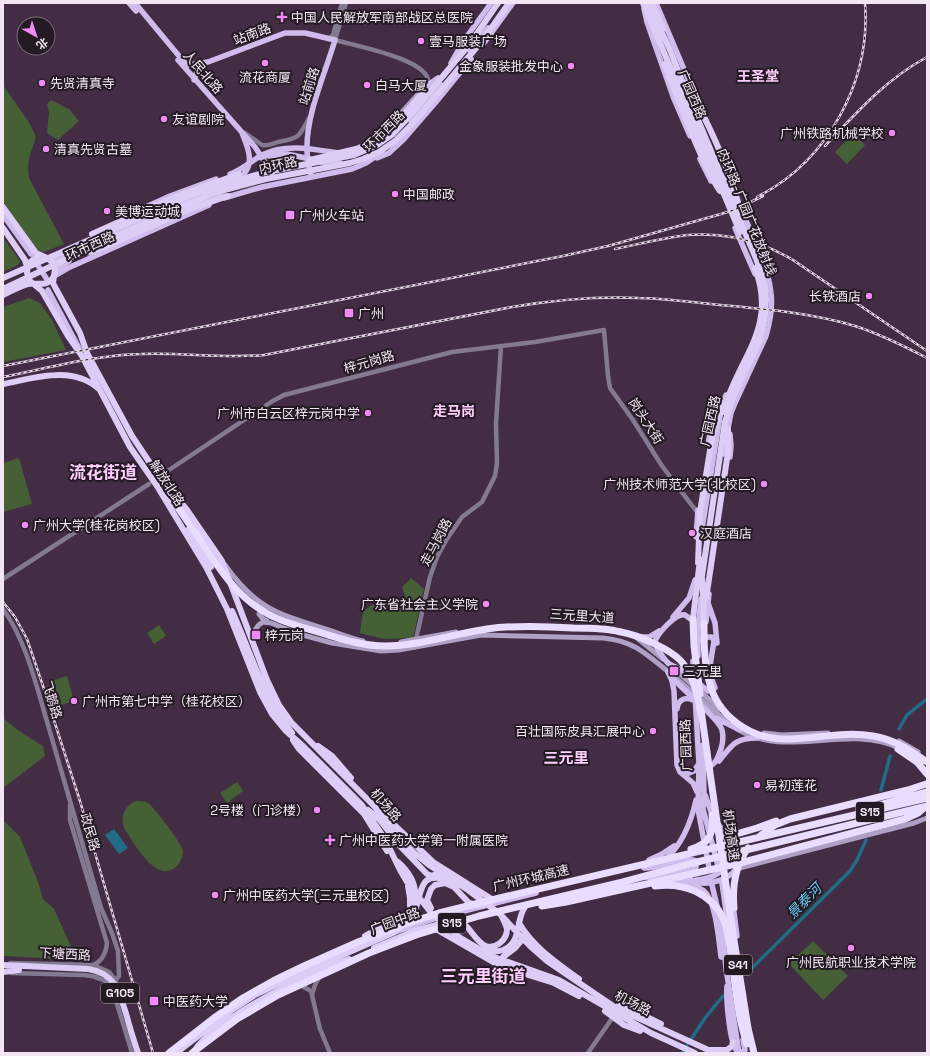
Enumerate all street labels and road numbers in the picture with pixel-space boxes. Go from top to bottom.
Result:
street label: 站南路 [231,19,273,49]
street label: 人民北路 [180,47,226,97]
street label: 站前路 [295,65,323,107]
street label: 广园西路 [674,67,710,121]
street label: 环市西路 [360,107,408,155]
street label: 内环路-广园广花放射线 [714,146,780,278]
street label: 内环路 [257,153,299,177]
street label: 环市西路 [63,228,117,264]
street label: 梓元岗路 [342,347,396,377]
street label: 广园西路 [696,394,724,448]
street label: 岗头大街 [625,395,667,447]
street label: 解放北路 [146,457,188,509]
street label: 走马岗路 [416,515,456,569]
street label: 三元里大道 [549,605,615,627]
street label: 飞鹅路 [38,679,66,721]
street label: 广园西路 [677,719,695,771]
street label: 机场路 [367,785,405,825]
road number: S15 [856,802,884,822]
street label: 机场高速 [719,808,743,862]
street label: 政民路 [76,811,104,853]
street label: 广州环城高速 [491,861,571,895]
street label: 广园中路 [368,904,422,938]
road number: S15 [438,913,466,933]
street label: 下塘西路 [39,944,91,964]
road number: S41 [724,955,752,975]
road number: G105 [101,983,139,1003]
street label: 机场路 [612,987,654,1019]

